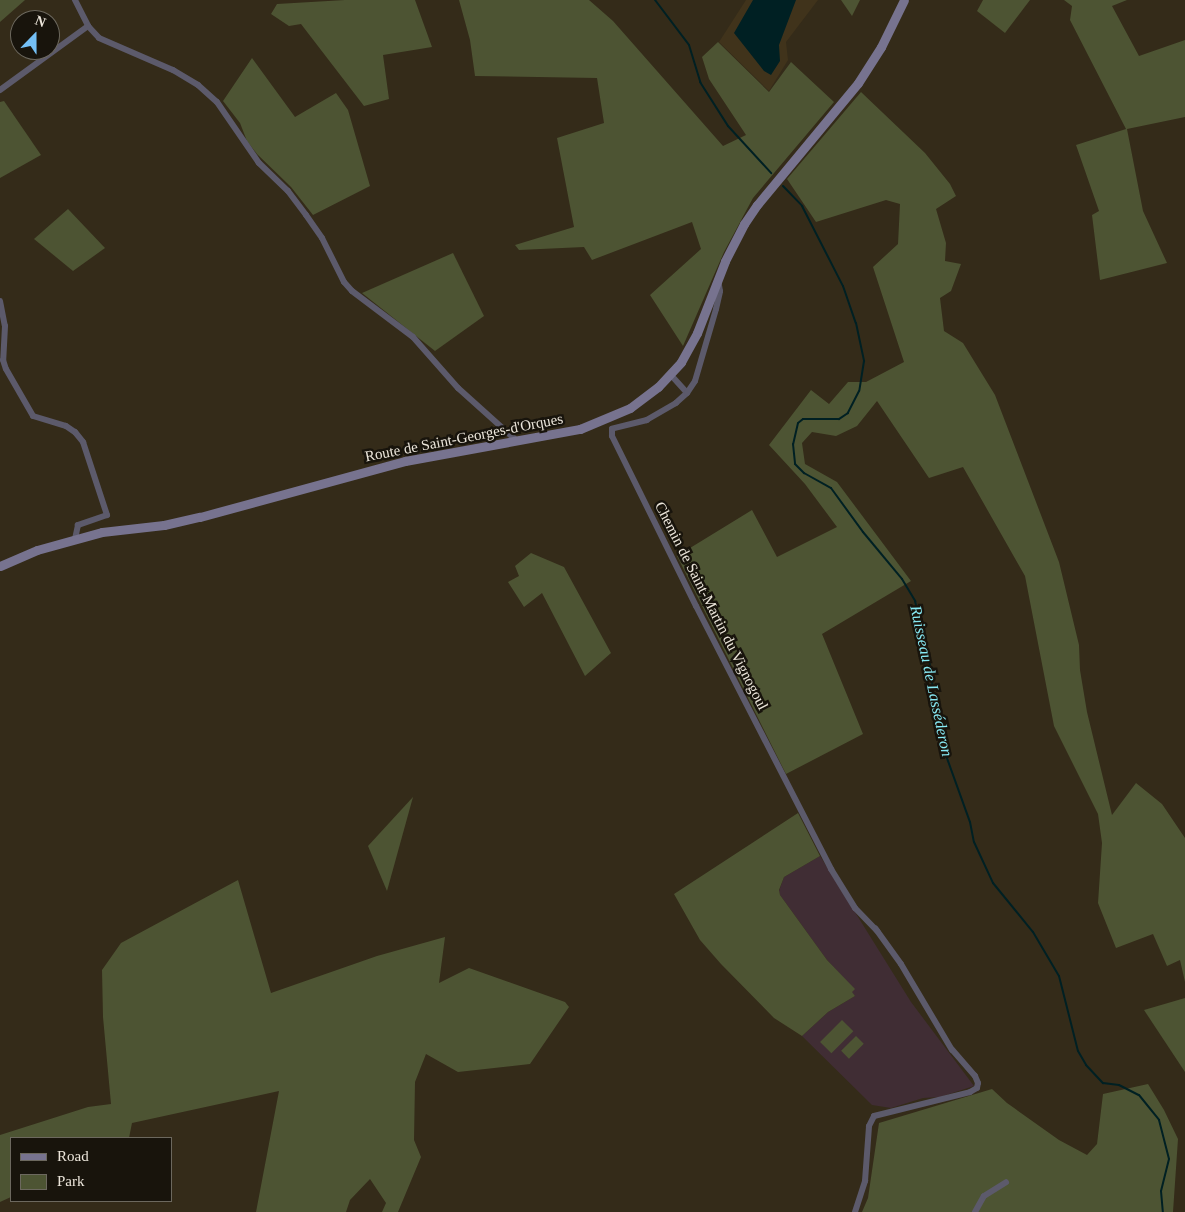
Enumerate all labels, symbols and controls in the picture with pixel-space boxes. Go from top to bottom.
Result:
north arrow [10,10,60,60]
text: N [33,13,48,30]
street label: Route de Saint-Georges-d'Orques [363,410,565,466]
street label: Chemin de Saint-Martin du Vignogoul [650,499,772,713]
water label: Ruisseau de Lasséderon [906,604,956,758]
legend [10,1137,172,1202]
text: Road [57,1148,89,1164]
text: Park [57,1173,85,1189]

